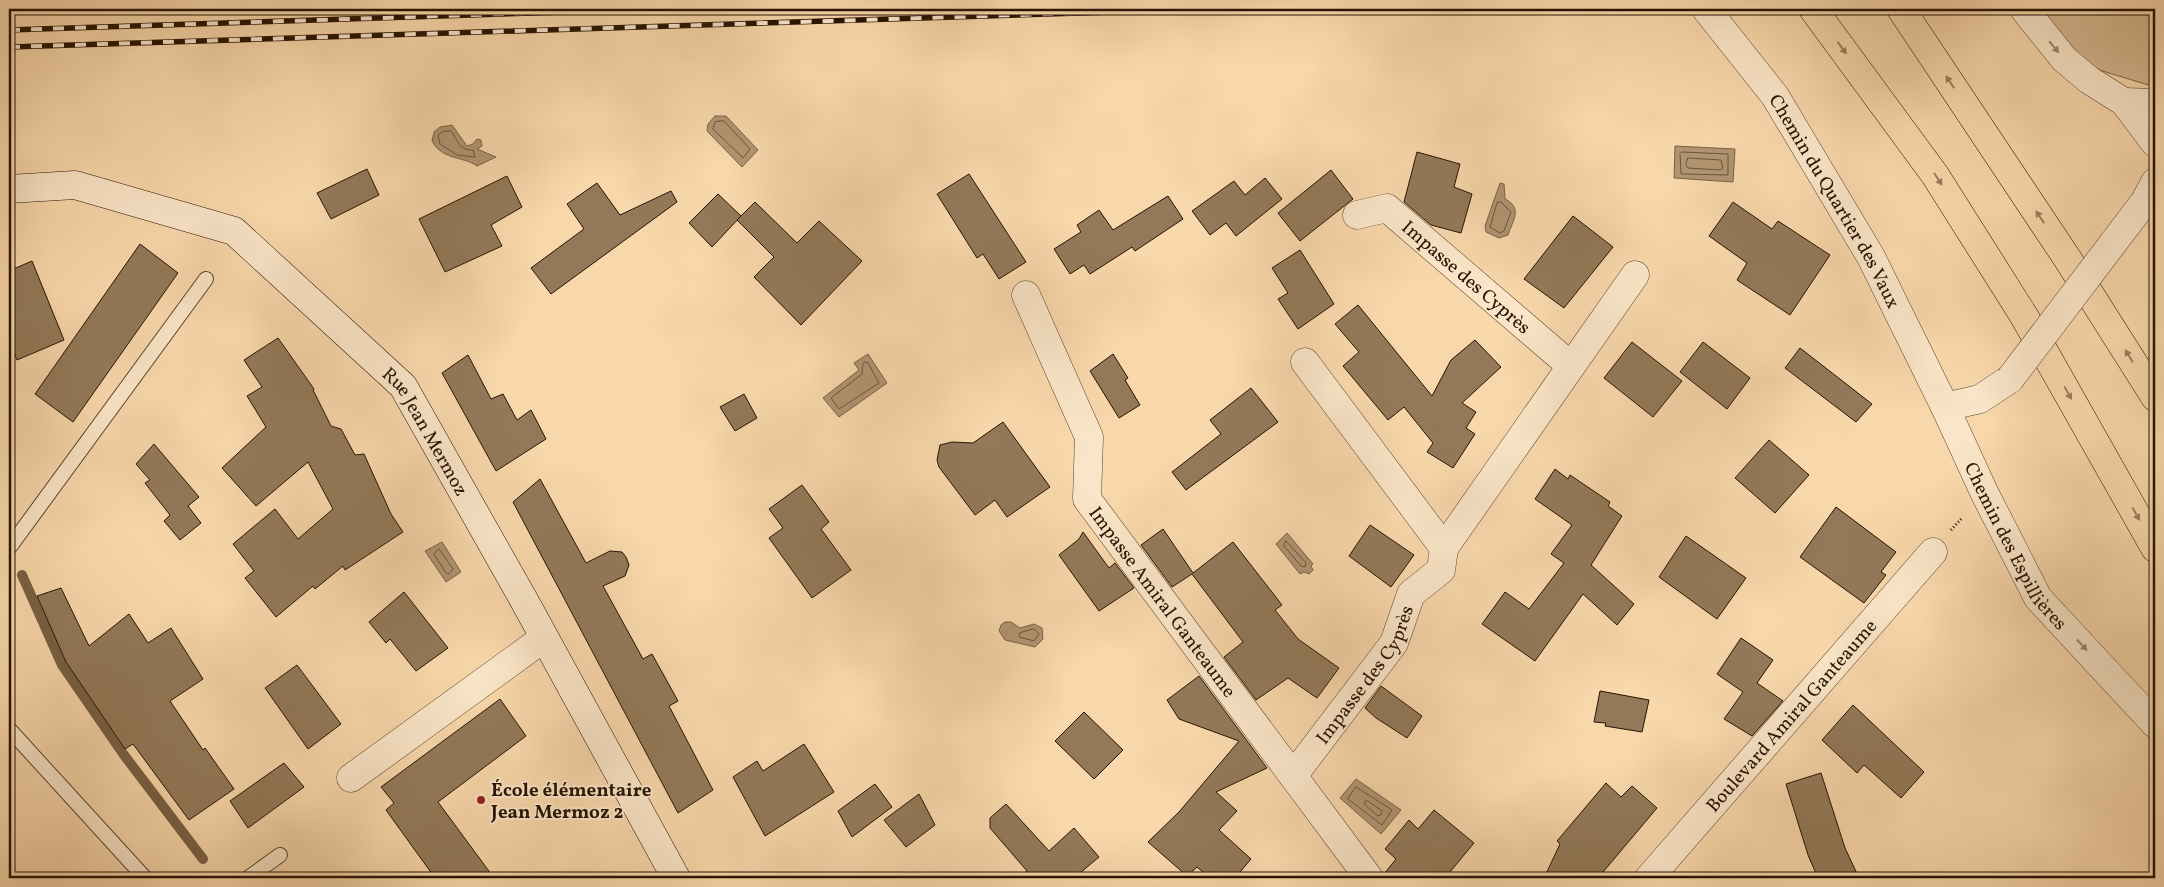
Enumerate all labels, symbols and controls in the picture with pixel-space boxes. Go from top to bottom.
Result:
one-way arrow [1837,41,1847,55]
one-way arrow [2049,41,2060,54]
one-way arrow [1945,75,1955,88]
street label: Chemin du Quartier des Vaux [1762,90,1905,313]
one-way arrow [1933,173,1943,186]
one-way arrow [2035,211,2045,224]
street label: Impasse des Cyprès [1395,215,1536,341]
one-way arrow [2124,349,2134,363]
street label: Rue Jean Mermoz [375,362,473,501]
one-way arrow [2064,386,2072,400]
street label: Chemin des Espillières [1957,458,2072,636]
street label: Impasse Amiral Ganteaume [1082,502,1241,703]
one-way arrow [2132,508,2141,521]
street label: Impasse des Cyprès [1311,602,1421,750]
street label: Boulevard Amiral Ganteaume [1701,614,1884,819]
one-way arrow [2076,638,2087,651]
place label: École élémentaire Jean Mermoz 2 [490,778,652,826]
marker: École élémentaire Jean Mermoz 2 [475,794,487,806]

